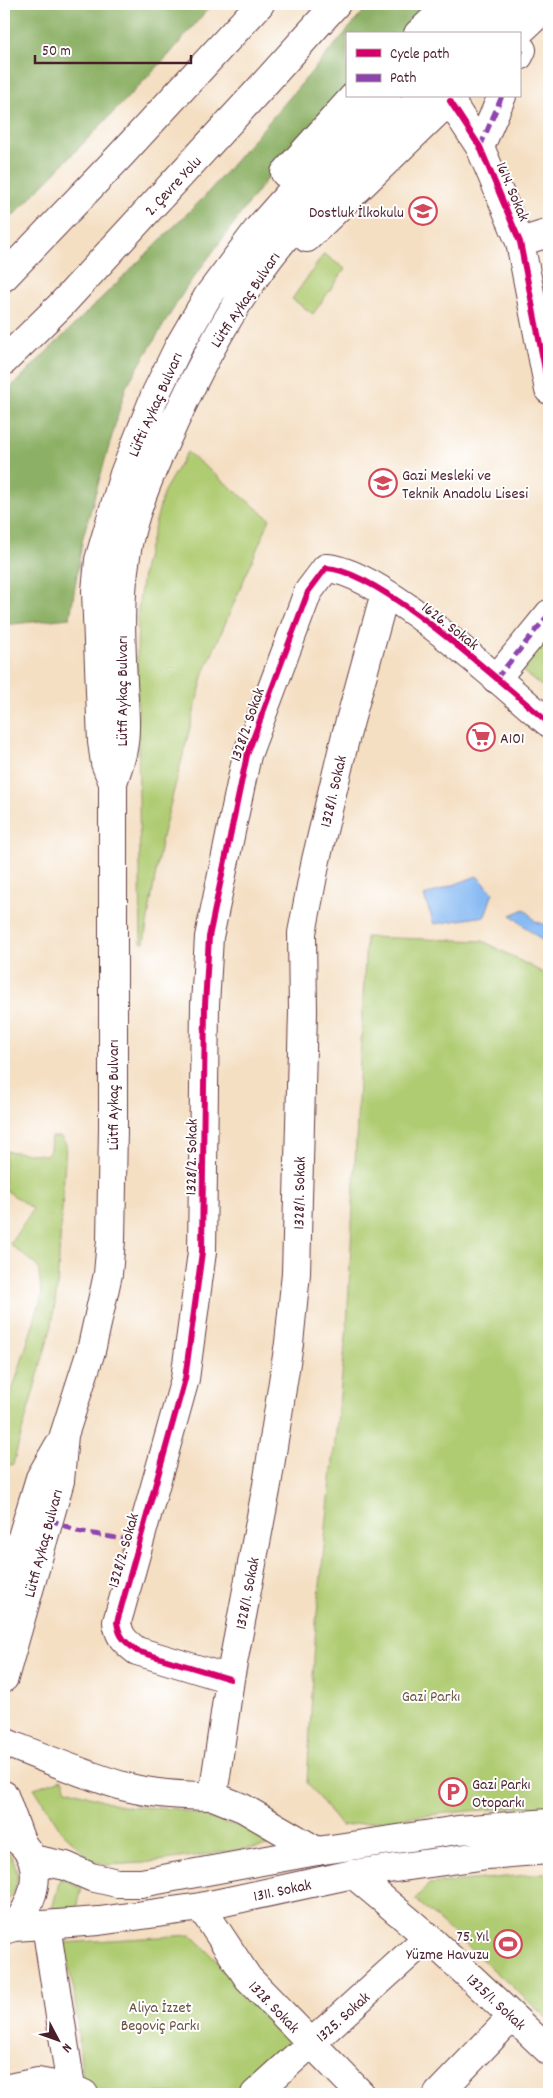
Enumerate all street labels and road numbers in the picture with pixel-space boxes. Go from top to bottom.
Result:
street label: 2. Çevre Yolu [140,151,208,222]
street label: 1614. Sokak [489,159,535,225]
street label: Lütfi Aykaç Bulvarı [205,248,287,353]
street label: Lüfti Aykaç Bulvarı [123,349,190,461]
street label: 1626. Sokak [416,597,483,657]
street label: Lütfi Aykaç Bulvarı [112,635,135,747]
street label: 1328/2. Sokak [225,685,272,765]
street label: 1328/1. Sokak [315,753,354,830]
street label: Lütfi Aykaç Bulvarı [103,1039,126,1151]
street label: 1328/2. Sokak [180,1118,205,1196]
street label: 1328/1. Sokak [288,1156,313,1230]
street label: Lütfi Aykaç Bulvarı [19,1487,70,1600]
street label: 1328/2. Sokak [103,1511,146,1591]
street label: 1328/1. Sokak [230,1555,267,1632]
street label: 1311. Sokak [251,1874,314,1909]
street label: 1325/1. Sokak [460,1969,530,2037]
street label: 1328. Sokak [242,1976,304,2039]
street label: 1325. Sokak [311,1987,376,2049]

